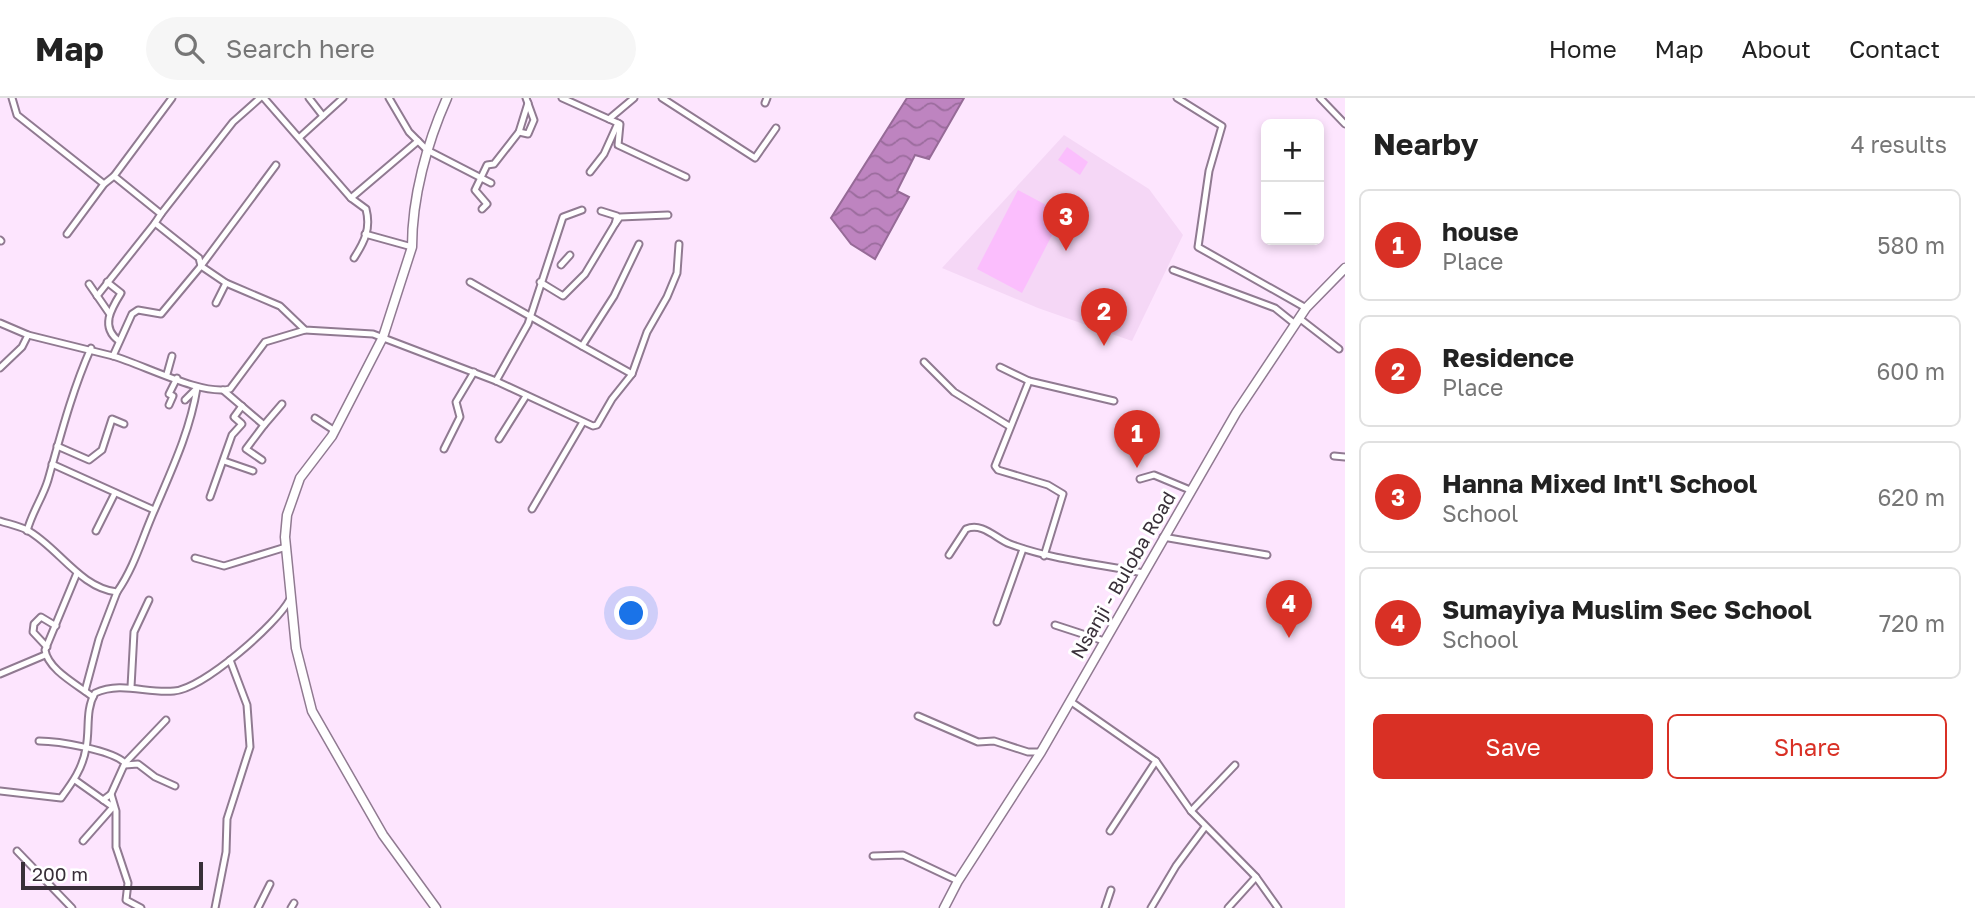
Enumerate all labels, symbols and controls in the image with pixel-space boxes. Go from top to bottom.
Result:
search box [146,17,636,80]
text: Map [35,29,104,68]
icon: search [170,29,208,67]
text: Search here [226,33,375,64]
text: Home [1549,34,1617,63]
text: Map [1655,34,1704,63]
text: About [1742,34,1811,63]
text: Contact [1849,34,1940,63]
map controls [1261,119,1324,245]
button: + [1261,119,1324,182]
text: Nearby [1373,126,1478,162]
text: 4 results [1851,130,1947,158]
button: − [1261,182,1324,245]
pin: 3 [1043,193,1089,251]
text: house [1442,216,1519,247]
text: 1 [1392,231,1404,259]
text: 580 m [1877,231,1945,259]
text: Place [1442,247,1503,275]
pin: 2 [1081,288,1127,346]
text: Residence [1442,342,1574,373]
text: 2 [1391,357,1405,385]
text: 600 m [1876,357,1945,385]
text: Place [1442,373,1503,401]
pin: 1 [1114,410,1160,468]
text: Hanna Mixed Int'l School [1442,468,1757,499]
text: 3 [1391,483,1405,511]
text: 620 m [1877,483,1945,511]
street label: Nsanji - Buloba Road [1065,487,1180,662]
text: School [1442,499,1518,527]
pin: 4 [1266,580,1312,638]
text: Sumayiya Muslim Sec School [1442,594,1812,625]
your location [614,596,648,630]
text: 4 [1391,609,1405,637]
text: 720 m [1879,609,1945,637]
text: School [1442,625,1518,653]
button: Save [1373,714,1653,779]
button: Share [1667,714,1947,779]
scale bar [21,859,203,891]
text: 200 m [32,862,88,885]

